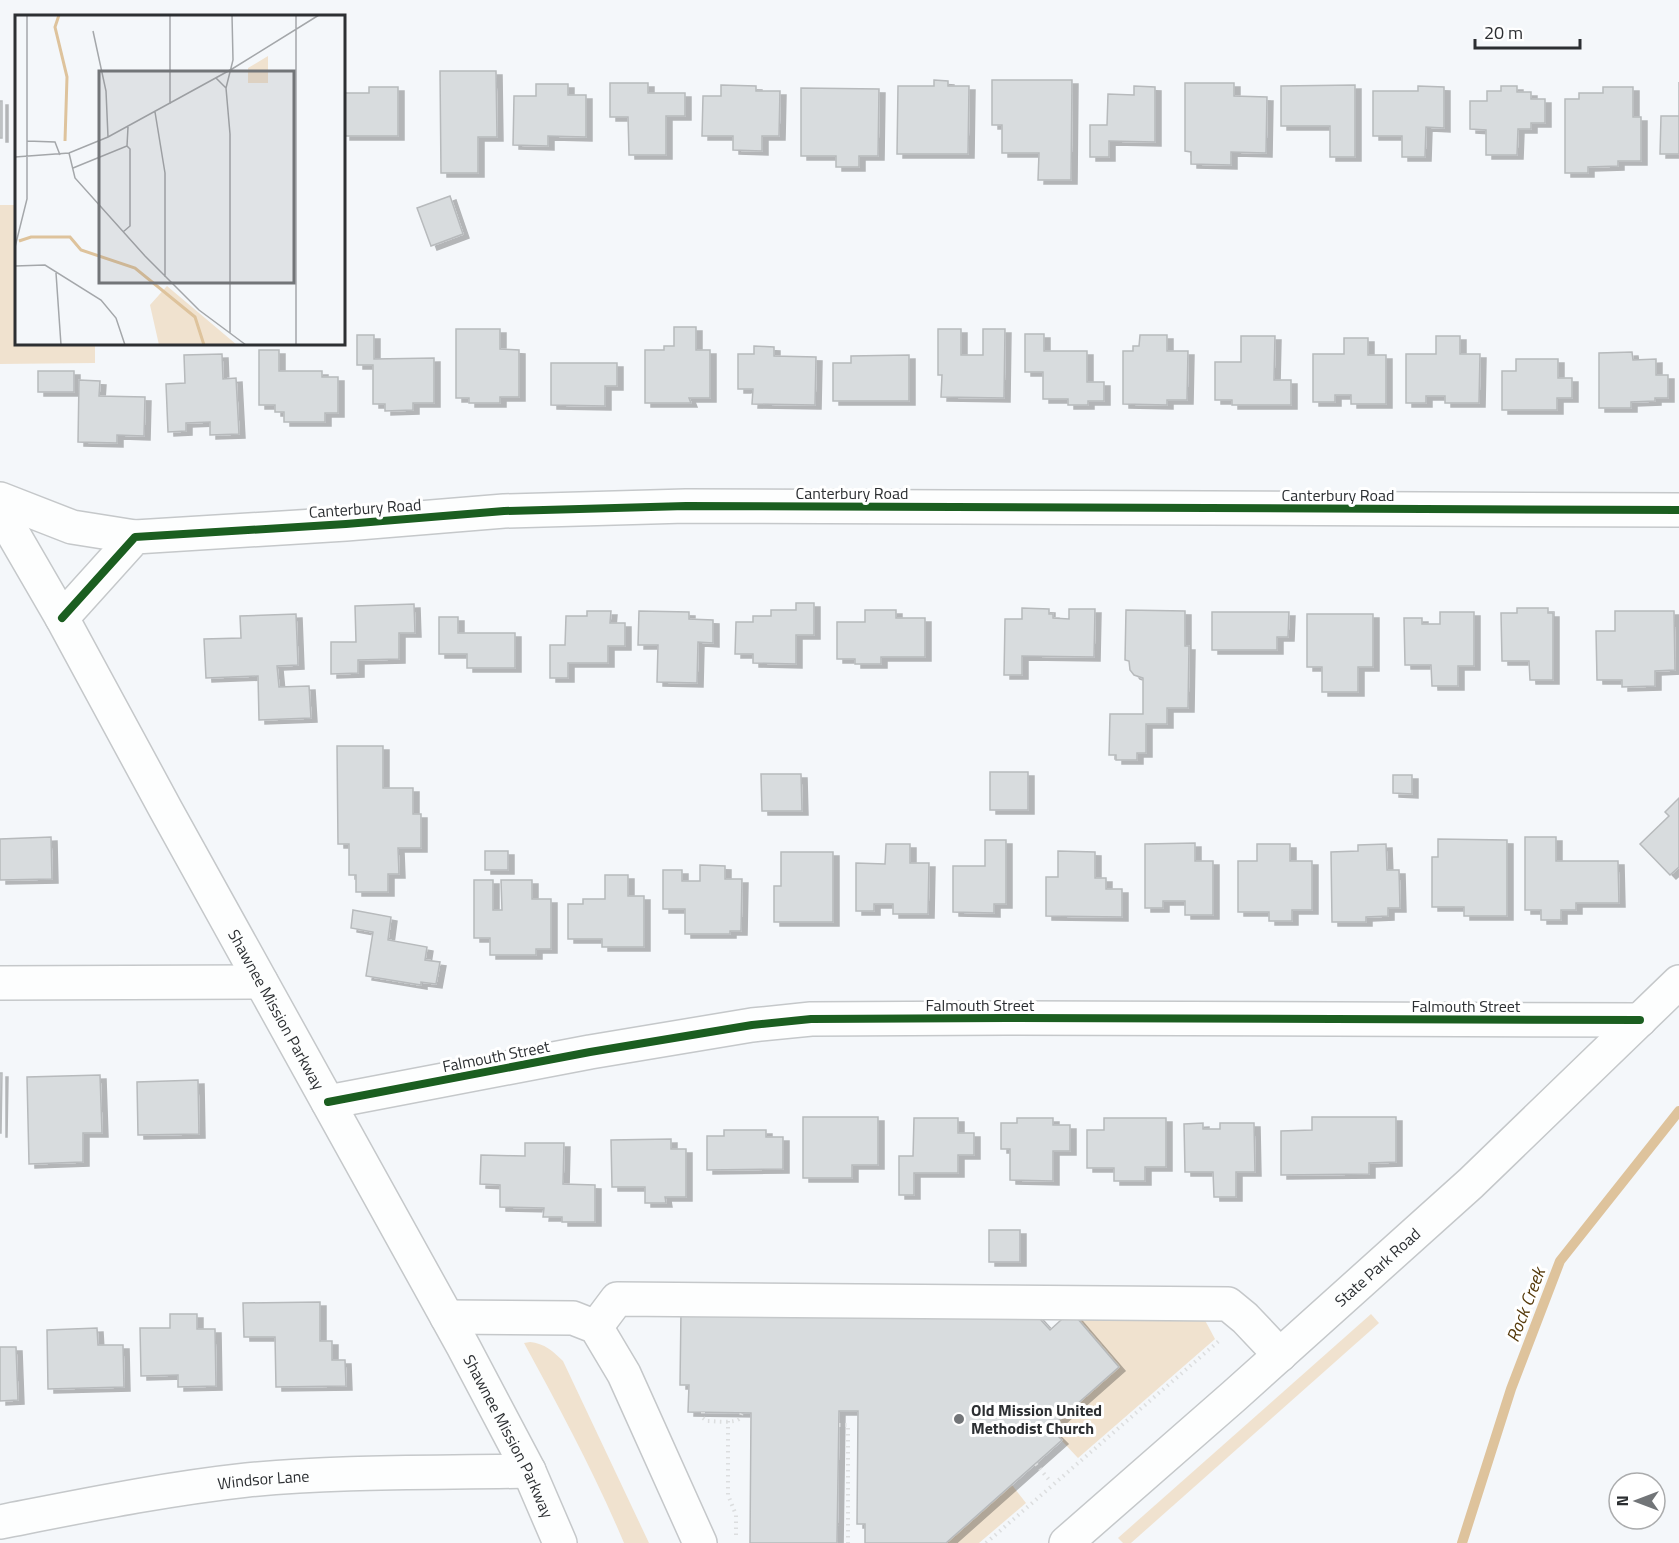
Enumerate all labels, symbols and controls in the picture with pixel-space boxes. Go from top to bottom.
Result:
scale bar [1475,12,1580,50]
inset map [15,15,345,345]
text: 20 m [1484,19,1523,46]
street label: Canterbury Road [796,481,908,505]
street label: Canterbury Road [1282,483,1394,507]
street label: Canterbury Road [308,492,422,524]
street label: Shawnee Mission Parkway [222,925,331,1094]
street label: Falmouth Street [926,993,1035,1017]
street label: Falmouth Street [1412,994,1521,1018]
street label: Falmouth Street [440,1034,552,1078]
street label: State Park Road [1329,1222,1426,1312]
water label: Rock Creek [1499,1262,1553,1346]
street label: Shawnee Mission Parkway [458,1350,560,1522]
place label: Old Mission United Methodist Church [971,1398,1102,1440]
marker: Old Mission United Methodist Church [952,1412,966,1426]
street label: Windsor Lane [216,1463,310,1495]
north arrow [1607,1471,1667,1531]
text: N [1610,1495,1634,1507]

